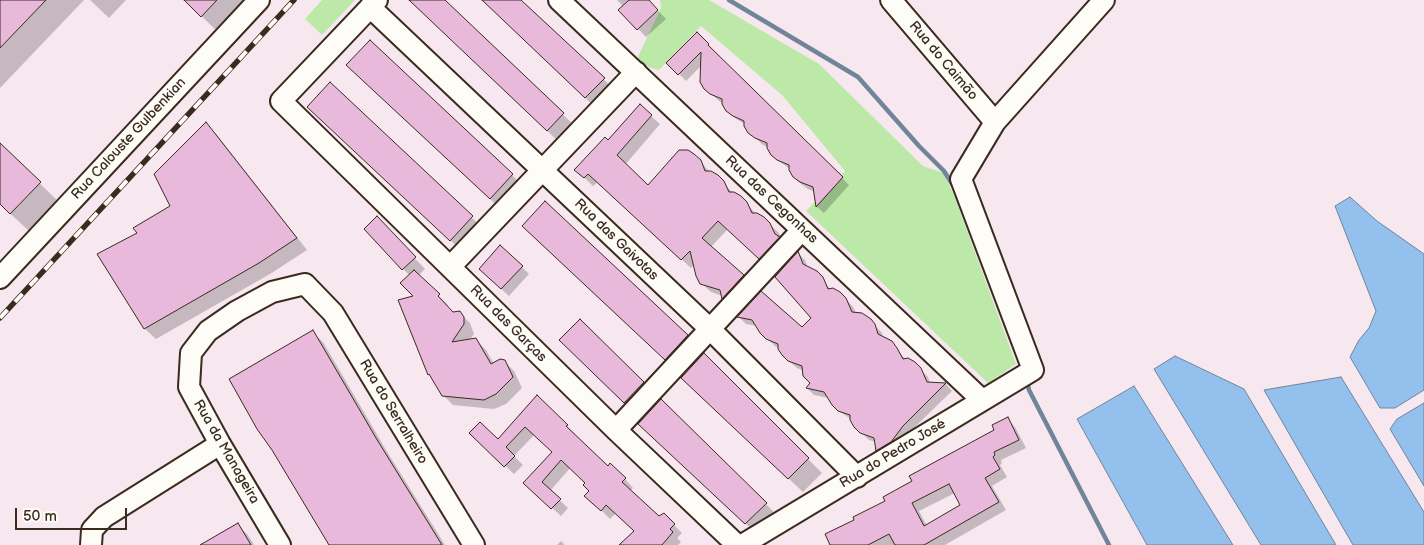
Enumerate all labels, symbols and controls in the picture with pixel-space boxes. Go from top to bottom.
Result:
street label: Rua do Caimão [905,18,981,104]
street label: Rua Calouste Gulbenkian [68,75,190,203]
street label: Rua das Cegonhas [721,153,821,247]
street label: Rua das Gaivotas [570,196,662,284]
street label: Rua das Garças [466,282,550,366]
street label: Rua do Serralheiro [355,357,431,467]
street label: Rua da Manageira [189,397,263,507]
street label: Rua do Pedro José [837,416,949,492]
scale bar [18,498,130,530]
text: 50 m [23,507,57,526]

